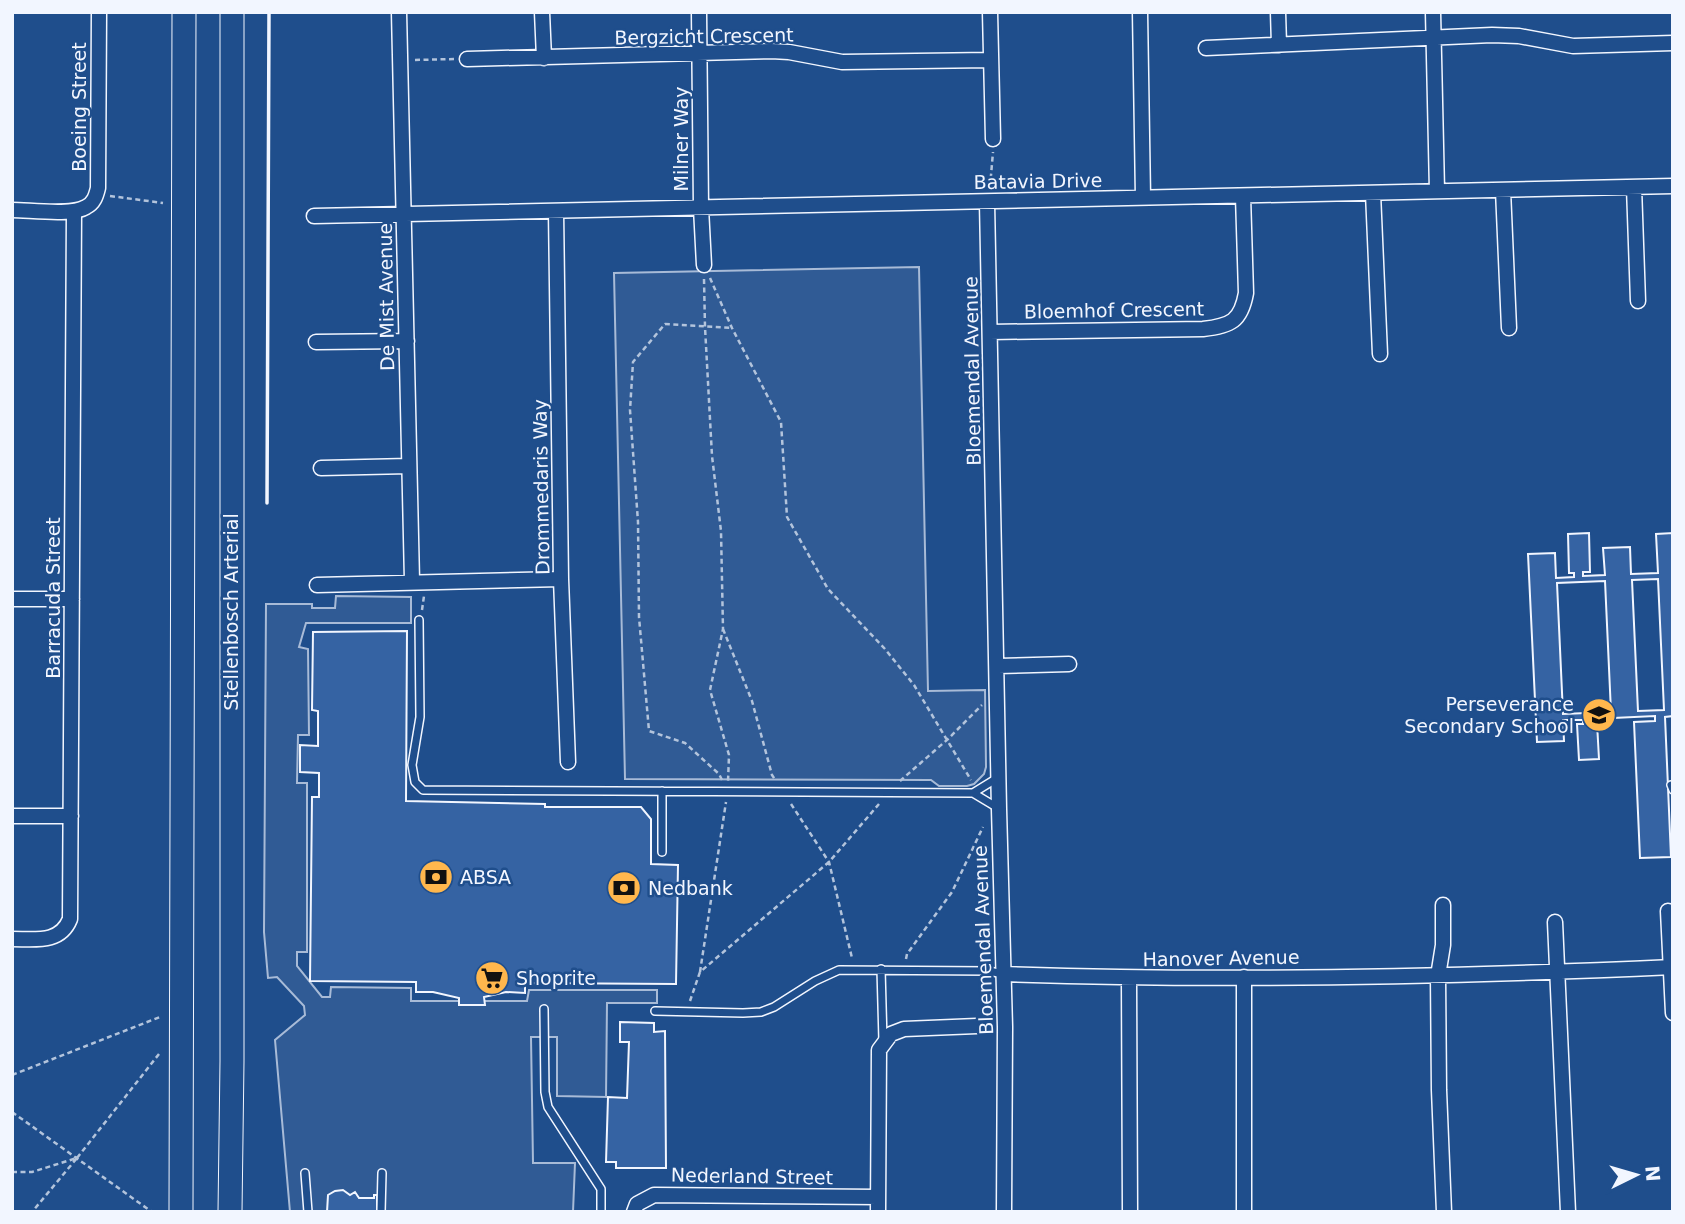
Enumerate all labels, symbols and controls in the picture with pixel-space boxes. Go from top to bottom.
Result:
street label: Bergzicht Crescent [614,23,794,49]
street label: Boeing Street [68,42,90,172]
street label: Milner Way [670,87,692,192]
street label: Batavia Drive [973,169,1103,193]
street label: De Mist Avenue [374,223,398,371]
street label: Bloemendal Avenue [959,276,985,466]
street label: Bloemhof Crescent [1024,297,1204,323]
street label: Drommedaris Way [528,399,554,575]
street label: Stellenbosch Arterial [220,513,242,711]
street label: Barracuda Street [42,517,64,679]
place label: Perseverance Secondary School [1404,693,1574,737]
school or university icon: Perseverance Secondary School [1580,696,1618,734]
street label: Bloemendal Avenue [969,845,997,1035]
bank icon: ABSA [417,858,455,896]
place label: ABSA [460,866,511,888]
bank icon: Nedbank [605,869,643,907]
place label: Nedbank [648,877,733,899]
street label: Hanover Avenue [1142,946,1300,970]
supermarket icon: Shoprite [473,959,511,997]
place label: Shoprite [516,967,596,989]
north arrow [1601,1140,1671,1210]
street label: Nederland Street [671,1164,833,1188]
text: N [1641,1165,1665,1182]

